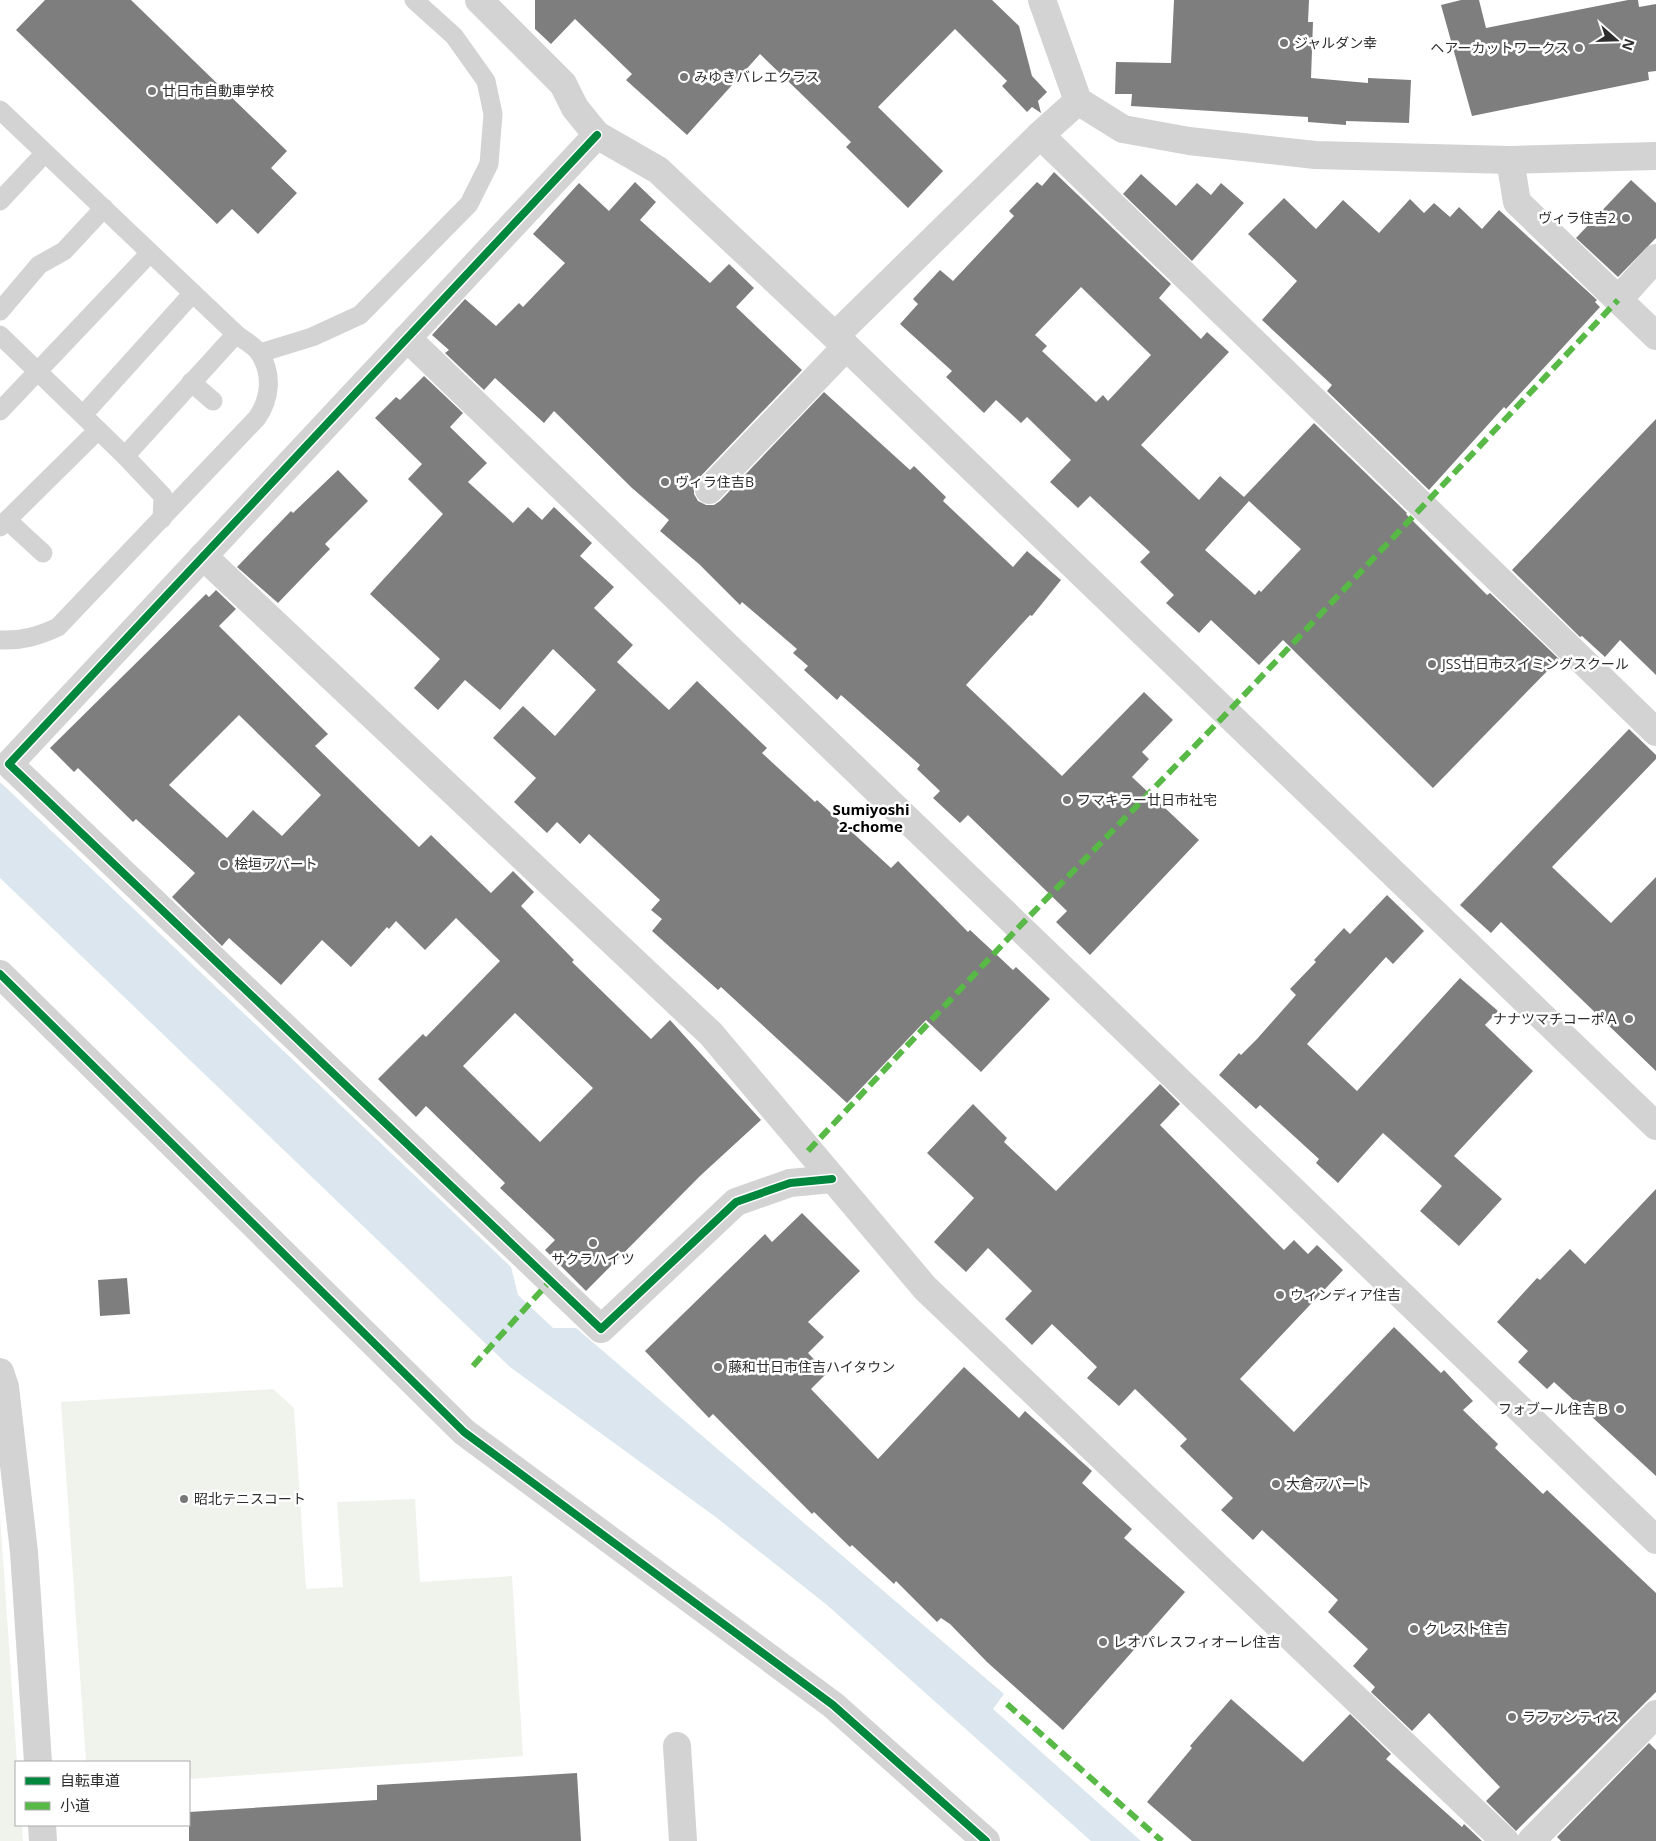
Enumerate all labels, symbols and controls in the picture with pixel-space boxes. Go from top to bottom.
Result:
north arrow [1591,15,1641,65]
place label: ジャルダン幸 [1294,33,1377,52]
text: N [1618,36,1640,53]
marker: ジャルダン幸 [1278,37,1290,49]
place label: ヘアーカットワークス [1430,38,1569,57]
marker: ヘアーカットワークス [1573,42,1585,54]
place label: みゆきバレエクラス [694,67,820,86]
marker: みゆきバレエクラス [678,71,690,83]
place label: 廿日市自動車学校 [162,81,274,100]
marker: 廿日市自動車学校 [146,85,158,97]
place label: ヴィラ住吉2 [1538,208,1616,227]
marker: ヴィラ住吉2 [1620,212,1632,224]
place label: ヴィラ住吉B [675,472,754,491]
marker: ヴィラ住吉B [659,476,671,488]
place label: JSS廿日市スイミングスクール [1440,654,1629,673]
marker: JSS廿日市スイミングスクール [1426,658,1438,670]
place label: フマキラー廿日市社宅 [1077,790,1217,809]
marker: フマキラー廿日市社宅 [1061,794,1073,806]
district label: Sumiyoshi 2-chome [832,799,910,836]
place label: 桧垣アパート [234,854,318,873]
marker: 桧垣アパート [218,858,230,870]
place label: ナナツマチコーポＡ [1493,1009,1619,1028]
marker: ナナツマチコーポＡ [1623,1013,1635,1025]
marker: サクラハイツ [587,1237,599,1249]
place label: サクラハイツ [551,1249,635,1268]
place label: ウィンディア住吉 [1290,1285,1401,1304]
marker: ウィンディア住吉 [1274,1289,1286,1301]
place label: 藤和廿日市住吉ハイタウン [728,1357,895,1376]
marker: 藤和廿日市住吉ハイタウン [712,1361,724,1373]
place label: フォブール住吉Ｂ [1498,1399,1610,1418]
marker: フォブール住吉Ｂ [1614,1403,1626,1415]
place label: 大倉アパート [1286,1474,1370,1493]
marker: 大倉アパート [1270,1478,1282,1490]
place label: 昭北テニスコート [194,1489,306,1508]
marker: 昭北テニスコート [178,1493,190,1505]
place label: クレスト住吉 [1424,1619,1508,1638]
marker: クレスト住吉 [1408,1623,1420,1635]
place label: レオパレスフィオーレ住吉 [1113,1632,1281,1651]
marker: レオパレスフィオーレ住吉 [1097,1636,1109,1648]
place label: ラファンティス [1522,1707,1619,1726]
marker: ラファンティス [1506,1711,1518,1723]
legend [15,1761,190,1826]
text: 自転車道 [60,1770,120,1790]
text: 小道 [60,1795,90,1815]

